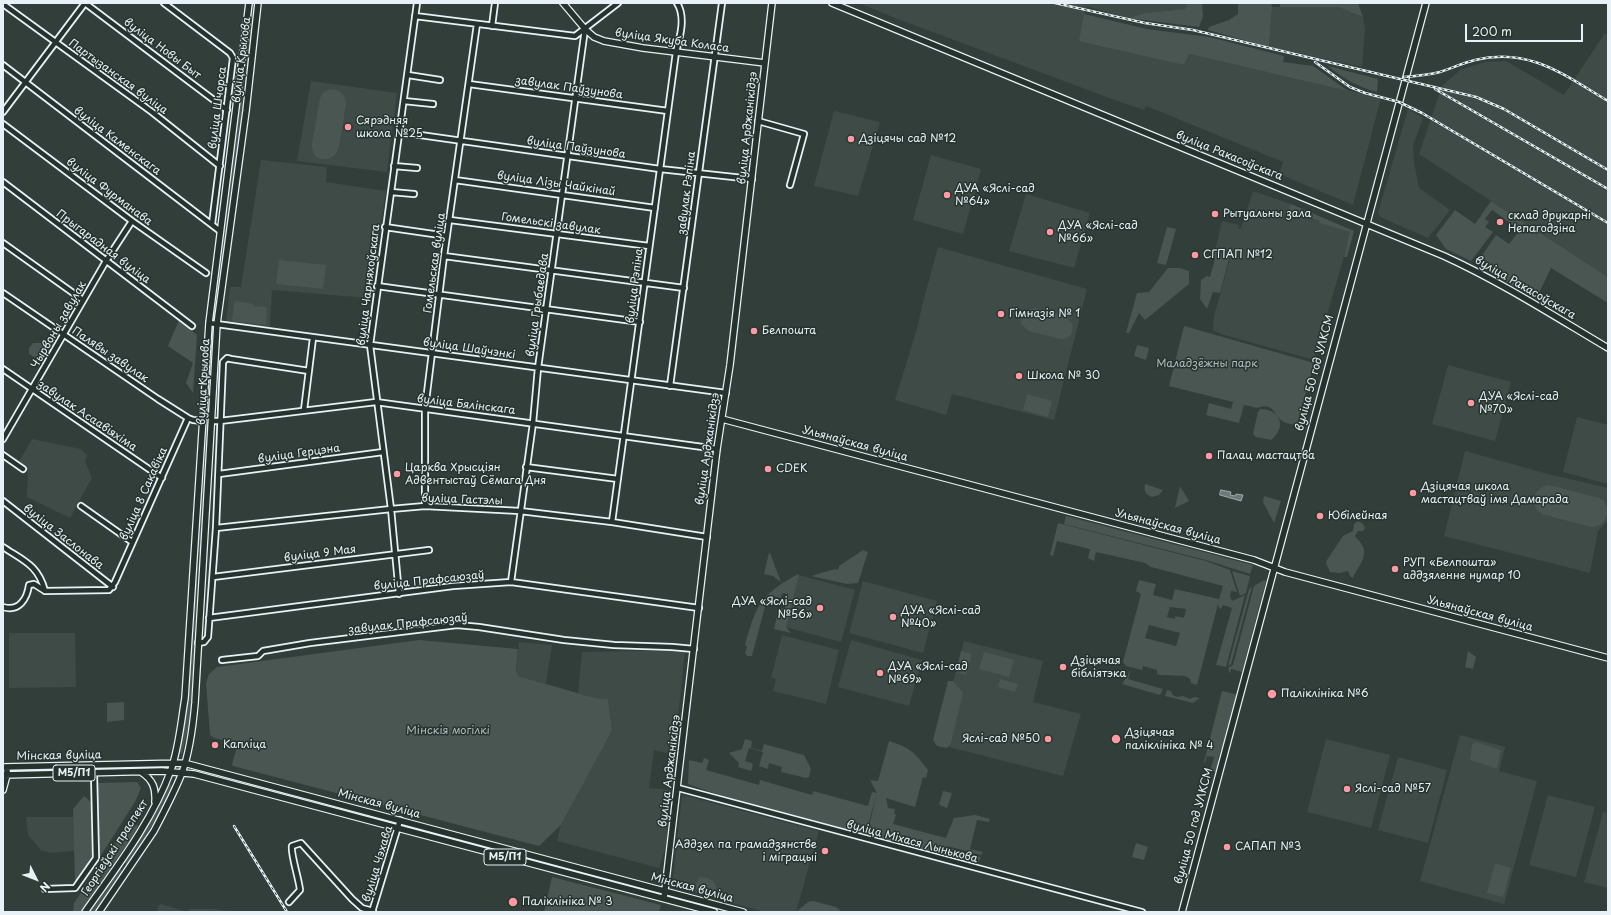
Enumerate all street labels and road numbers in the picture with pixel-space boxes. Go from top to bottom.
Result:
street label: вуліца Новы Быт [121,16,203,82]
street label: вуліца Крылова [230,16,254,104]
street label: вуліца Якуба Коласа [614,26,730,56]
street label: Партызанская вуліца [66,37,170,117]
street label: вуліца Шчорса [206,66,230,150]
street label: вуліца Арджанікідзэ [736,71,760,185]
street label: завулак Паўзунова [514,74,624,102]
street label: вуліца Каменскага [71,104,163,178]
street label: вуліца Ракасоўскага [1174,128,1284,184]
street label: вуліца Паўзунова [526,135,626,161]
street label: завулак Рэпіна [675,151,699,235]
street label: вуліца Фурманава [63,155,155,229]
street label: вуліца Лізы Чайкінай [496,169,616,199]
street label: Прыгарадная вуліца [53,207,153,287]
street label: Гомельскі завулак [501,210,601,238]
street label: Гомельская вуліца [421,212,449,314]
street label: вуліца Чарняхоўскага [355,224,383,346]
street label: вуліца Рэпіна [624,248,646,324]
street label: вуліца Грыбаедава [524,252,552,358]
street label: вуліца Ракасоўскага [1472,254,1578,322]
street label: Чырвоны завулак [29,279,89,371]
street label: вуліца 50 год УЛКСМ [1293,313,1337,433]
street label: Палявы завулак [69,324,151,386]
street label: вуліца Шаўчэнкі [422,336,516,362]
street label: вуліца Крылова [195,339,213,425]
street label: завулак Асаавіяхіма [35,378,139,454]
street label: вуліца Бялінскага [416,392,516,418]
street label: вуліца Арджанікідзэ [694,392,722,506]
street label: Ульянаўская вуліца [801,424,909,464]
street label: вуліца Герцэна [257,442,341,466]
street label: вуліца 8 Сакавіка [117,445,171,543]
street label: вуліца Гастэлы [421,492,503,508]
street label: вуліца Заслонава [20,502,106,572]
street label: Ульянаўская вуліца [1114,507,1222,547]
street label: вуліца 9 Мая [283,543,357,565]
street label: вуліца Прафсаюзаў [373,569,485,593]
street label: Ульянаўская вуліца [1426,594,1534,634]
street label: завулак Прафсаюзаў [348,611,468,637]
street label: вуліца Арджанікідзэ [657,714,683,828]
street label: Мінская вуліца [16,749,102,763]
road number: М5/П1 [53,765,95,781]
street label: вуліца 50 год УЛКСМ [1172,766,1216,886]
street label: Мінская вуліца [336,787,422,821]
street label: Георгіеўскі праспект [79,797,151,899]
street label: вуліца Міхася Лынькова [845,818,979,866]
street label: вуліца Чэхава [360,824,396,904]
road number: М5/П1 [484,849,526,865]
street label: Мінская вуліца [649,871,735,905]

